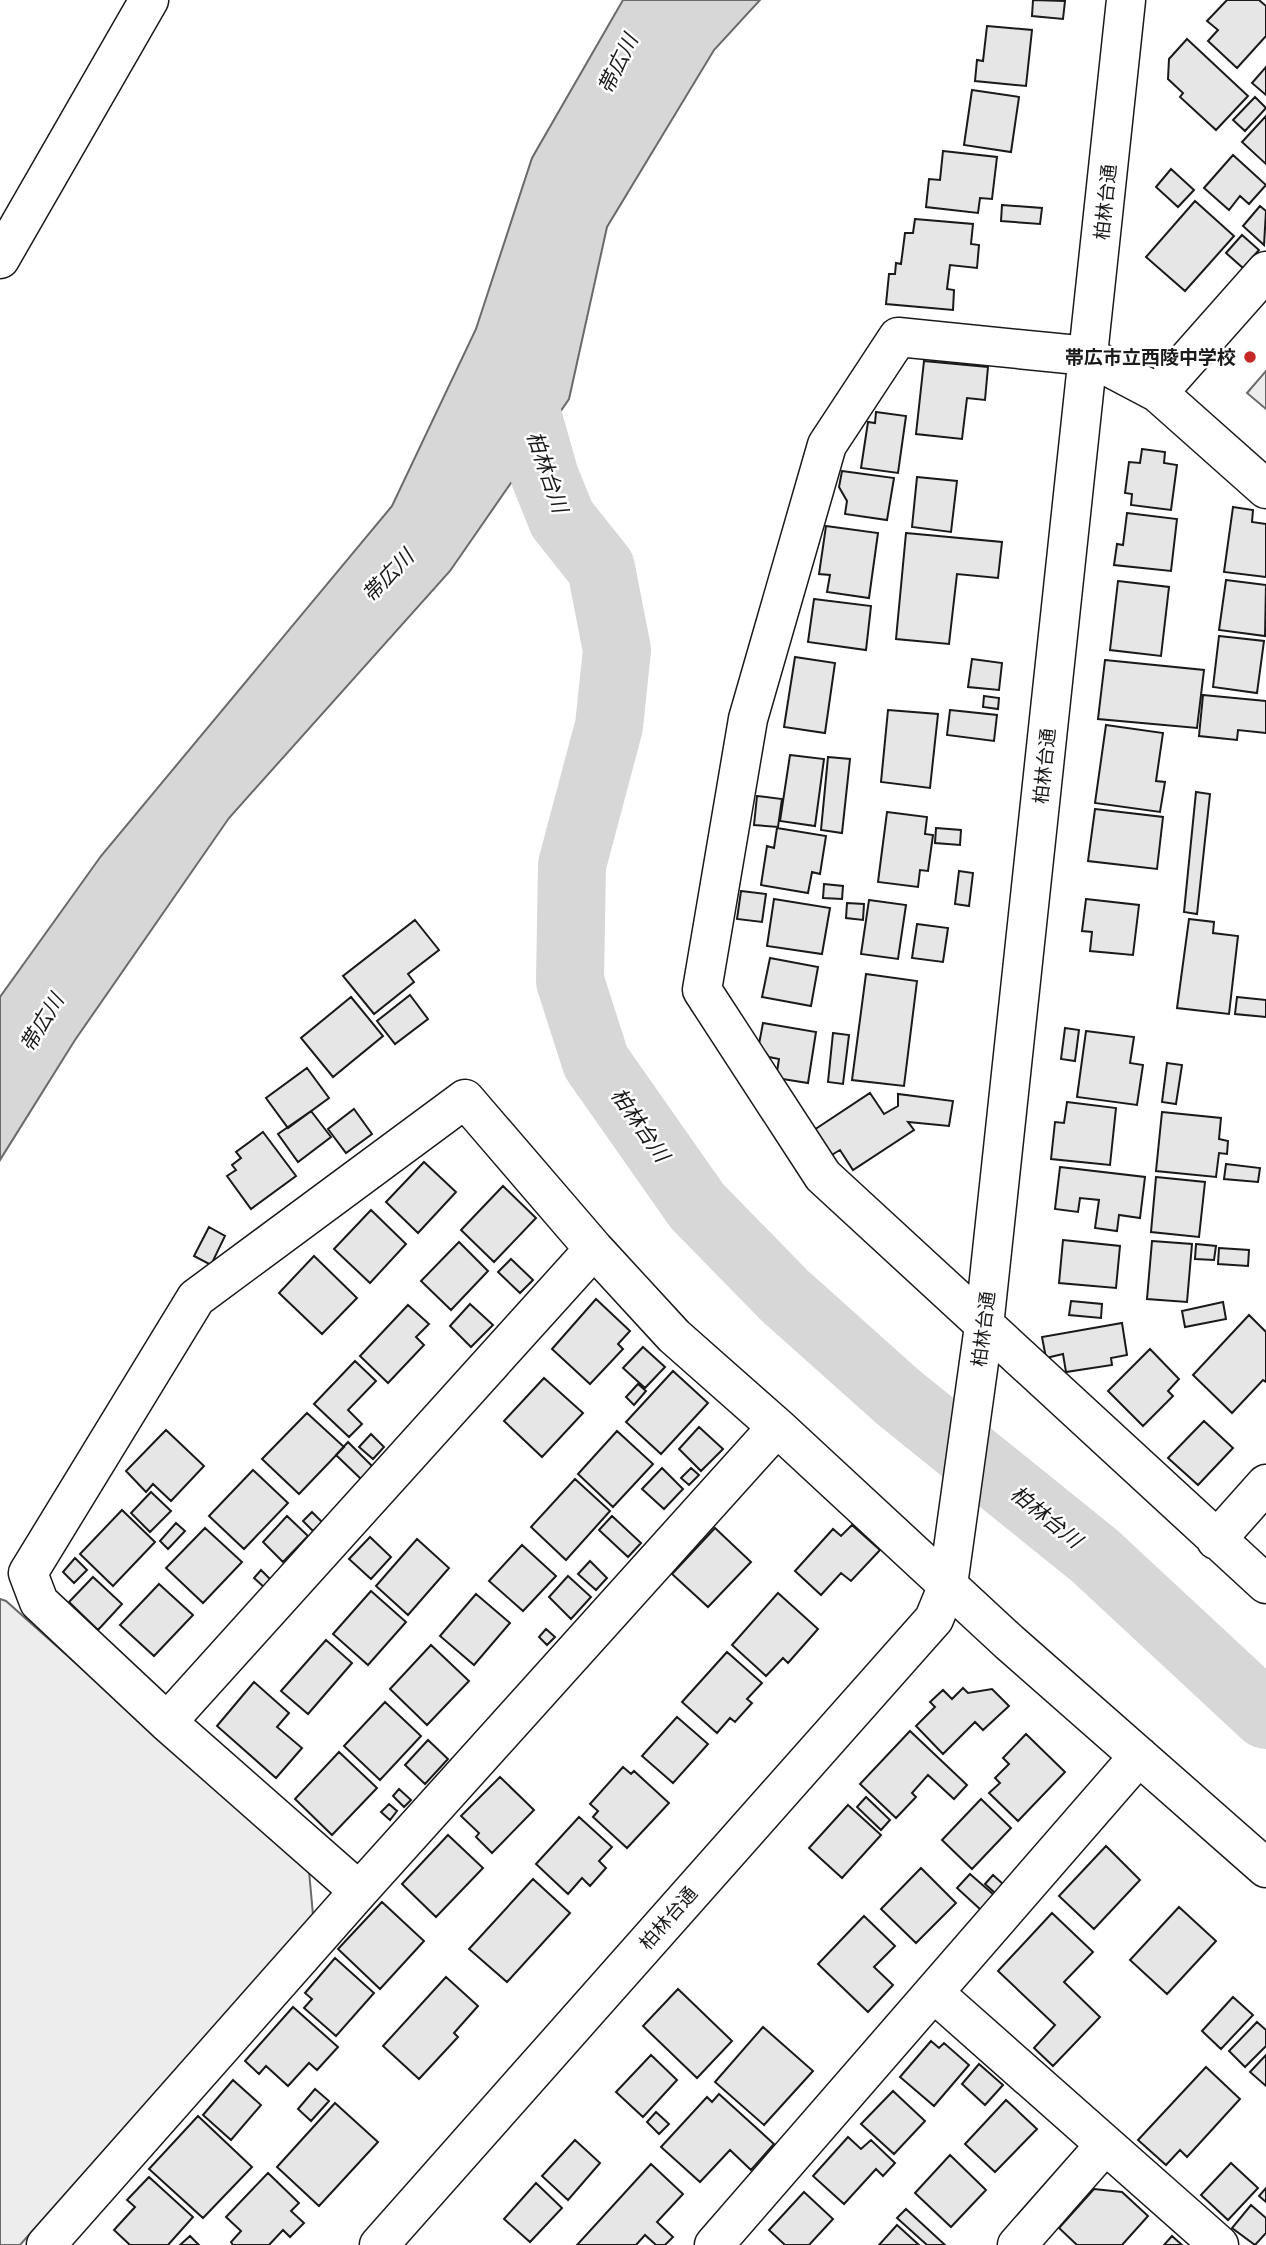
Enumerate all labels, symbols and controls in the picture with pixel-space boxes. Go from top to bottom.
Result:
water label: 帯広川 [593,29,643,98]
street label: 柏林台通 [1090,163,1120,241]
place label: 帯広市立西陵中学校 [1065,346,1236,368]
marker: 帯広市立西陵中学校 [1242,349,1258,365]
water label: 柏林台川 [522,428,573,518]
water label: 帯広川 [357,544,420,607]
street label: 柏林台通 [1029,727,1059,805]
water label: 帯広川 [15,988,70,1056]
water label: 柏林台川 [606,1084,675,1168]
street label: 柏林台通 [967,1290,999,1368]
water label: 柏林台川 [1006,1481,1088,1554]
street label: 柏林台通 [635,1882,701,1954]

